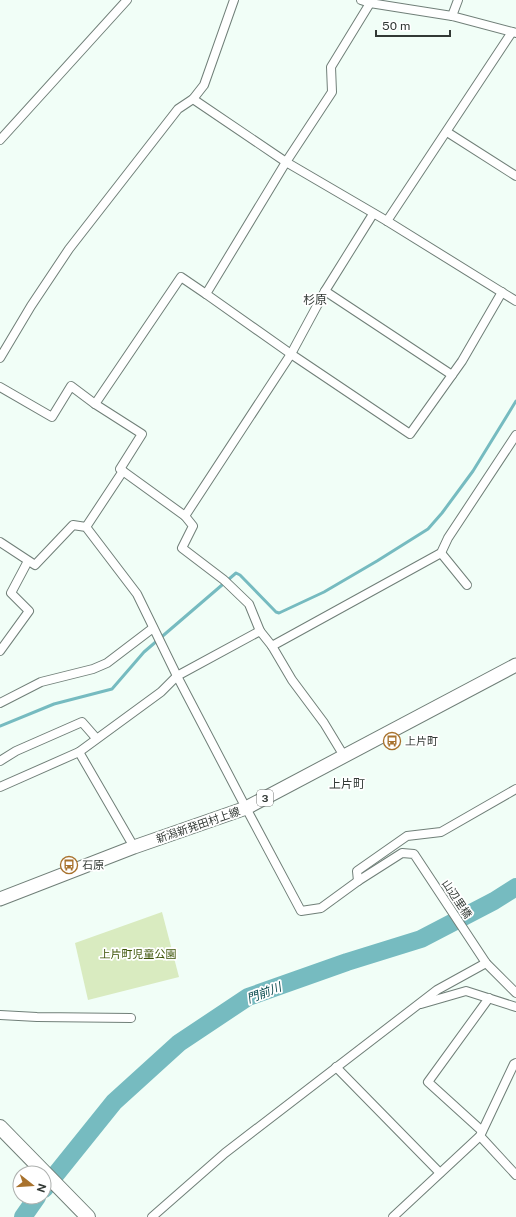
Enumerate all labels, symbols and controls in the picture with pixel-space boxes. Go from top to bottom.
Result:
scale bar [376,12,450,38]
text: 50 m [382,19,410,33]
district label: 杉原 [303,293,327,307]
bus stop icon: 上片町 [382,731,402,751]
place label: 上片町 [405,735,438,747]
district label: 上片町 [329,777,365,791]
road number: 3 [257,790,273,806]
street label: 新潟新発田村上線 [154,805,242,845]
bus stop icon: 石原 [59,855,79,875]
place label: 石原 [82,859,104,871]
street label: 山辺里橋 [440,877,474,921]
park label: 上片町児童公園 [100,948,177,960]
water label: 門前川 [245,979,285,1006]
north arrow [12,1165,52,1205]
text: N [35,1182,49,1194]

